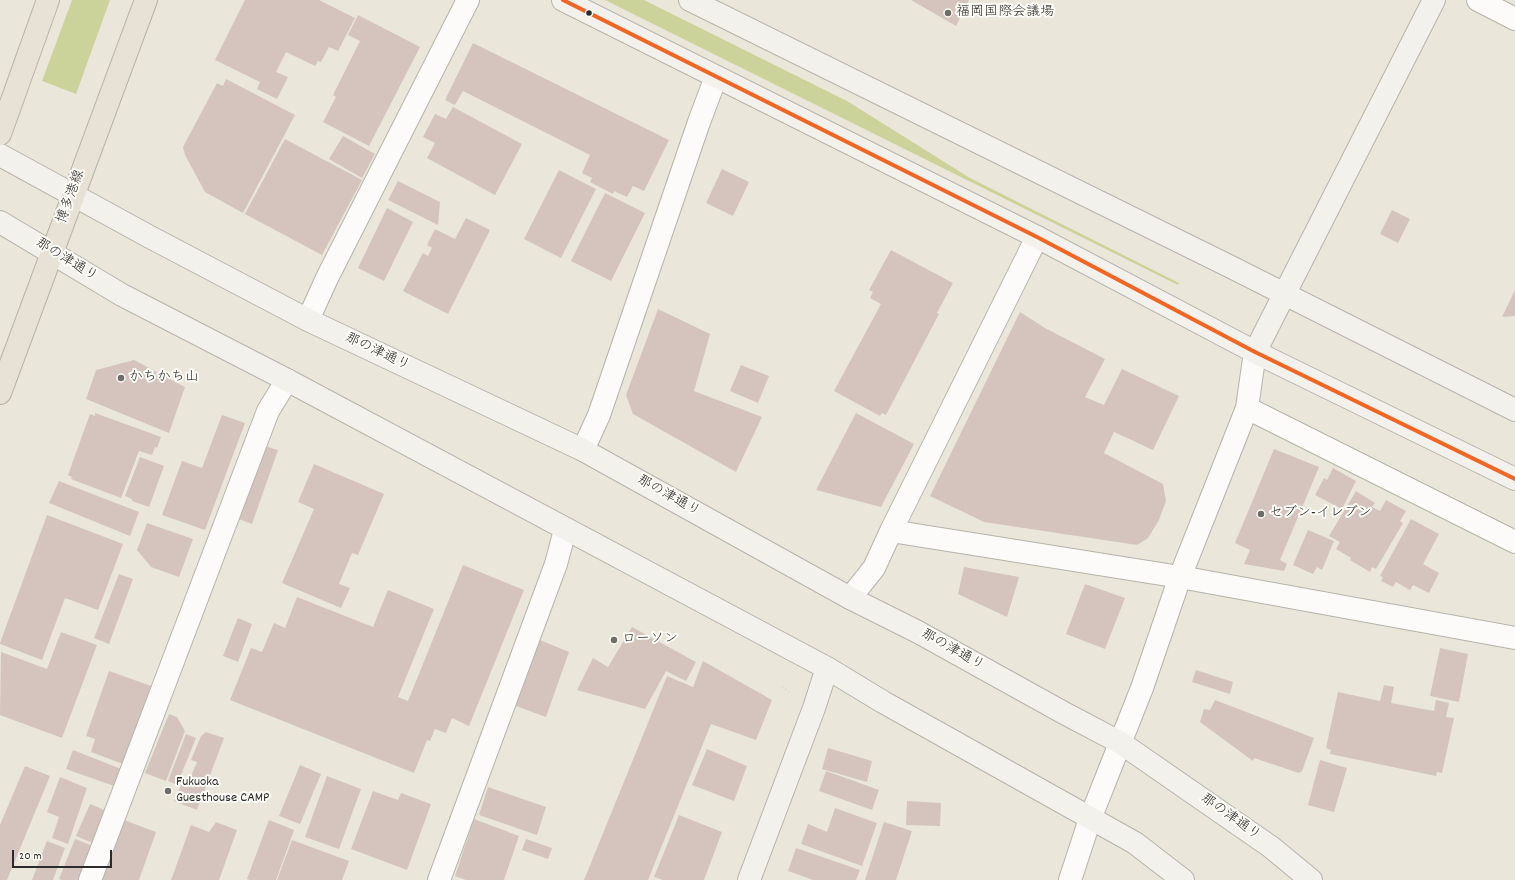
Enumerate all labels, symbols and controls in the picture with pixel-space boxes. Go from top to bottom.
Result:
place label: 福岡国際会議場 [956,5,1054,21]
unlabelled marker [584,8,594,18]
marker: 福岡国際会議場 [943,8,953,18]
street label: 博多港線 [55,168,89,226]
street label: 那の津通り [32,236,100,286]
street label: 那の津通り [342,331,412,375]
place label: かちかち山 [129,370,199,386]
marker: かちかち山 [116,373,126,383]
street label: 那の津通り [633,473,703,521]
place label: セブン-イレブン [1269,506,1372,522]
marker: セブン-イレブン [1256,509,1266,519]
street label: 那の津通り [917,627,987,675]
place label: ローソン [622,632,678,648]
marker: ローソン [609,635,619,645]
place label: Fukuoka Guesthouse CAMP [176,775,269,808]
marker: Fukuoka Guesthouse CAMP [163,786,173,796]
street label: 那の津通り [1197,791,1263,845]
scale bar [14,842,114,868]
text: 20 m [19,848,42,865]

